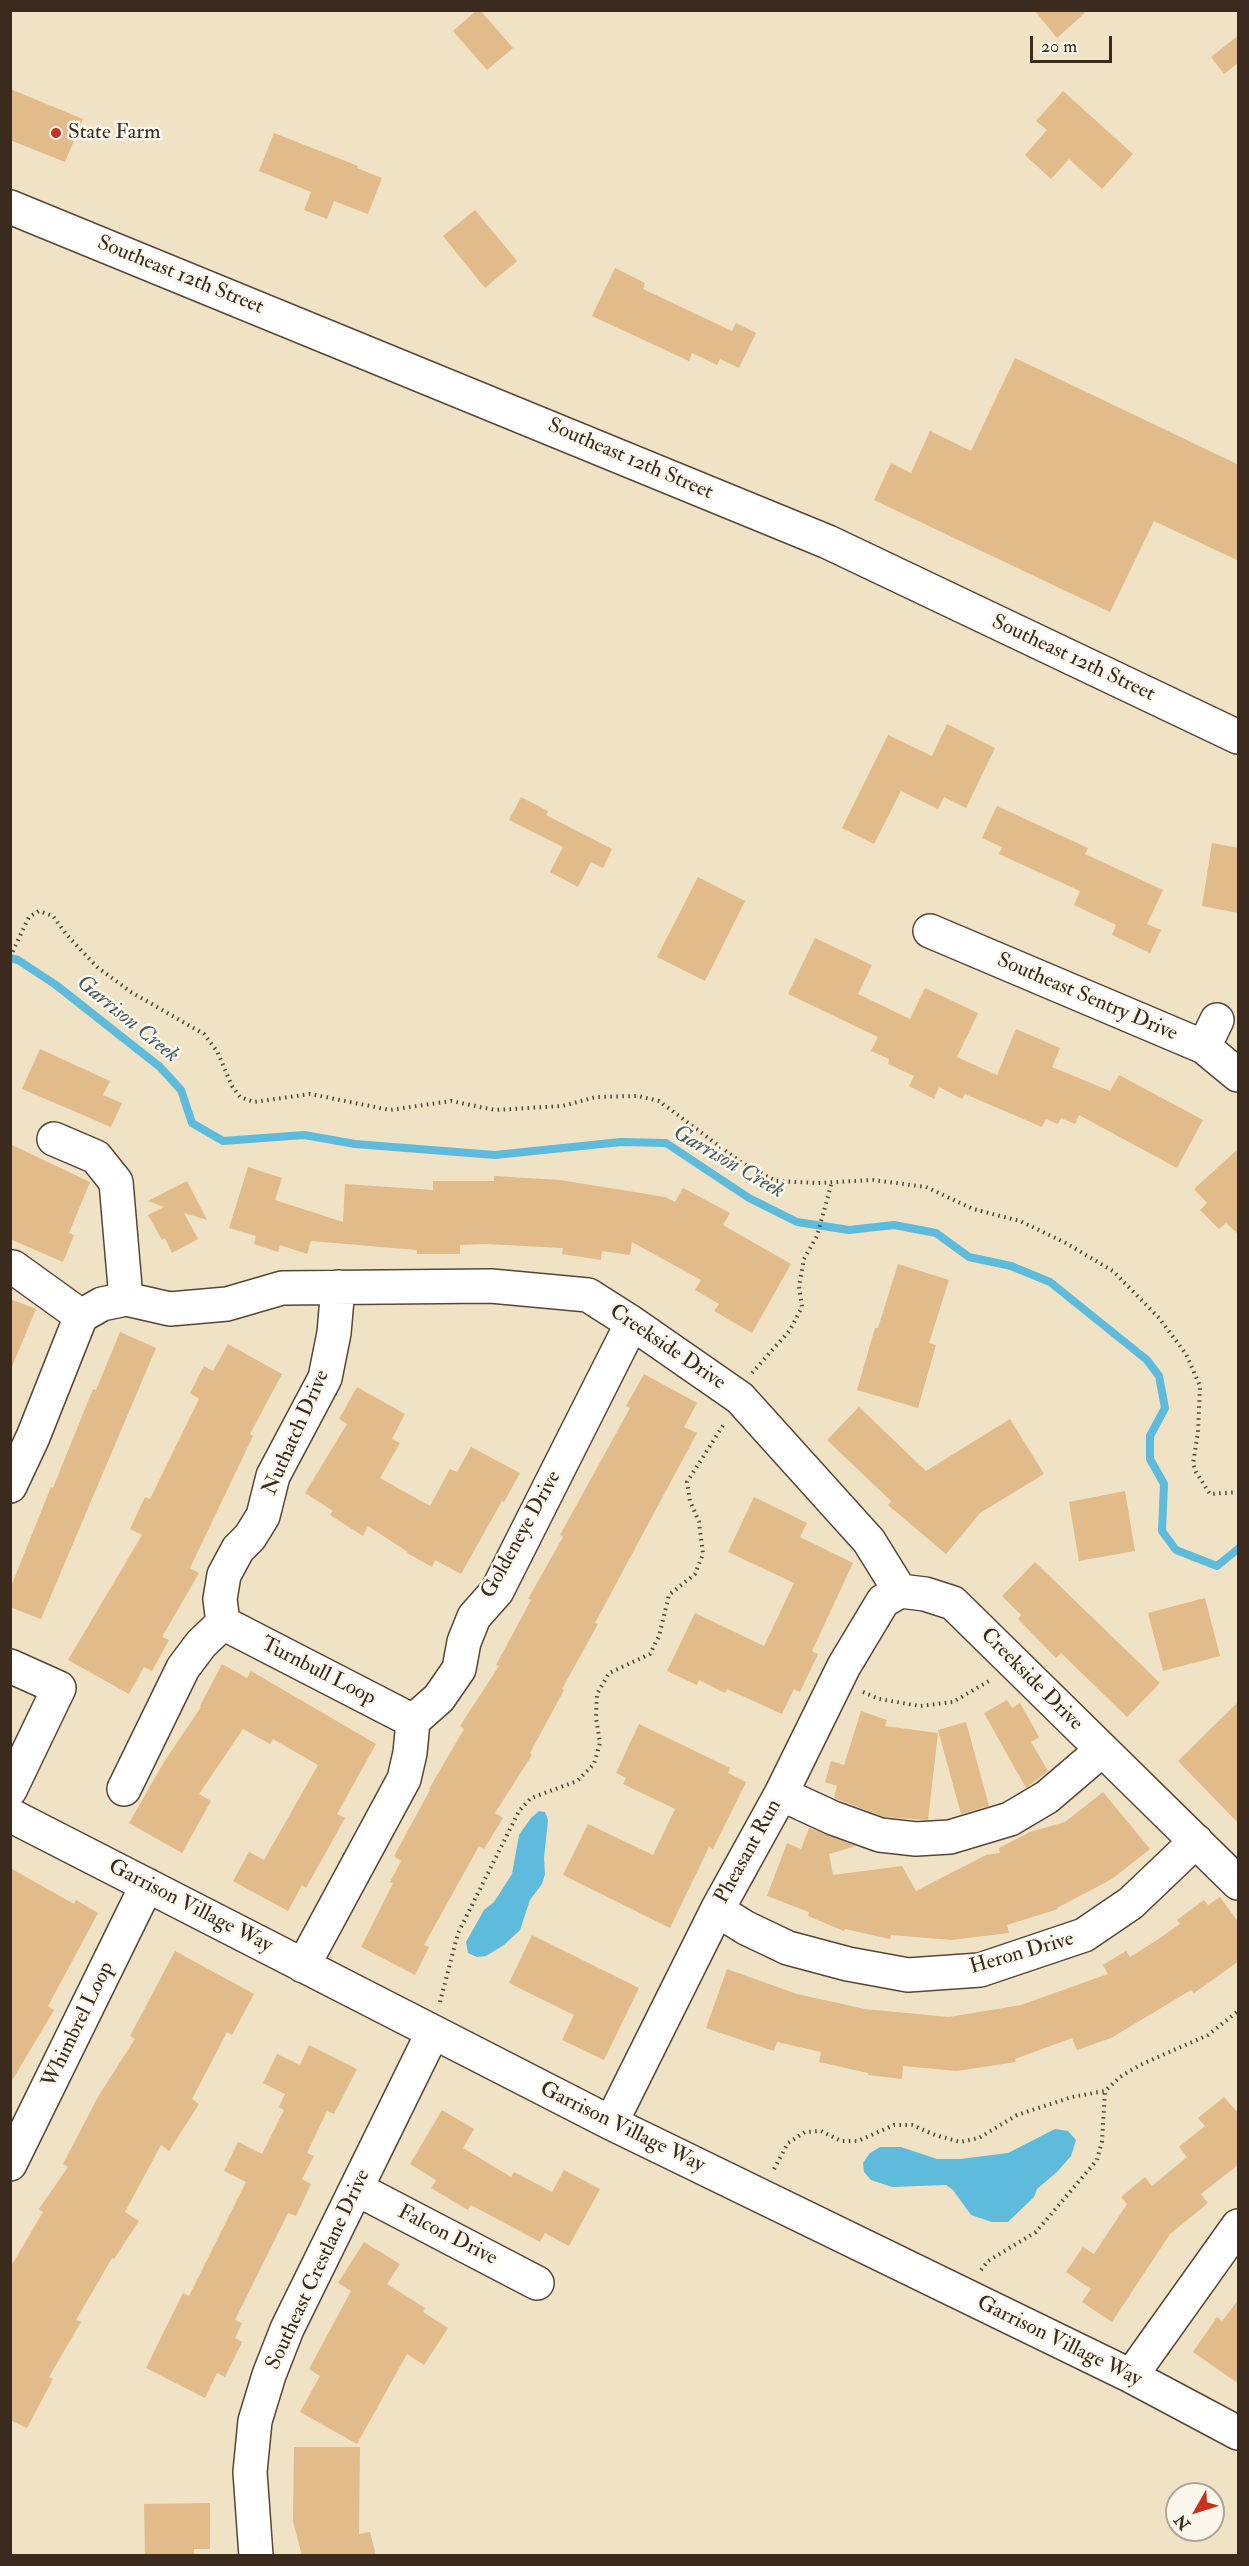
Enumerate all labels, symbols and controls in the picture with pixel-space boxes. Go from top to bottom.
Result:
scale bar [1033,24,1116,62]
text: 20 m [1041,35,1077,58]
place label: State Farm [68,120,160,146]
marker: State Farm [49,126,63,140]
street label: Southeast 12th Street [93,231,267,321]
street label: Southeast 12th Street [544,414,716,506]
street label: Southeast 12th Street [987,610,1159,708]
street label: Southeast Sentry Drive [993,949,1181,1047]
water label: Garrison Creek [70,971,184,1069]
water label: Garrison Creek [668,1121,788,1205]
street label: Creekside Drive [604,1300,730,1396]
street label: Nuthatch Drive [258,1367,336,1499]
street label: Goldeneye Drive [477,1467,567,1603]
street label: Creekside Drive [974,1623,1088,1737]
street label: Turnbull Loop [256,1632,380,1712]
street label: Pheasant Run [710,1796,788,1908]
street label: Garrison Village Way [104,1855,276,1959]
street label: Heron Drive [967,1927,1077,1981]
street label: Whimbrel Loop [38,1958,120,2092]
street label: Garrison Village Way [535,2077,709,2179]
street label: Southeast Crestlane Drive [261,2166,377,2374]
street label: Falcon Drive [393,2200,501,2272]
street label: Garrison Village Way [972,2291,1146,2393]
north arrow [1165,2482,1225,2542]
text: N [1170,2510,1195,2534]

